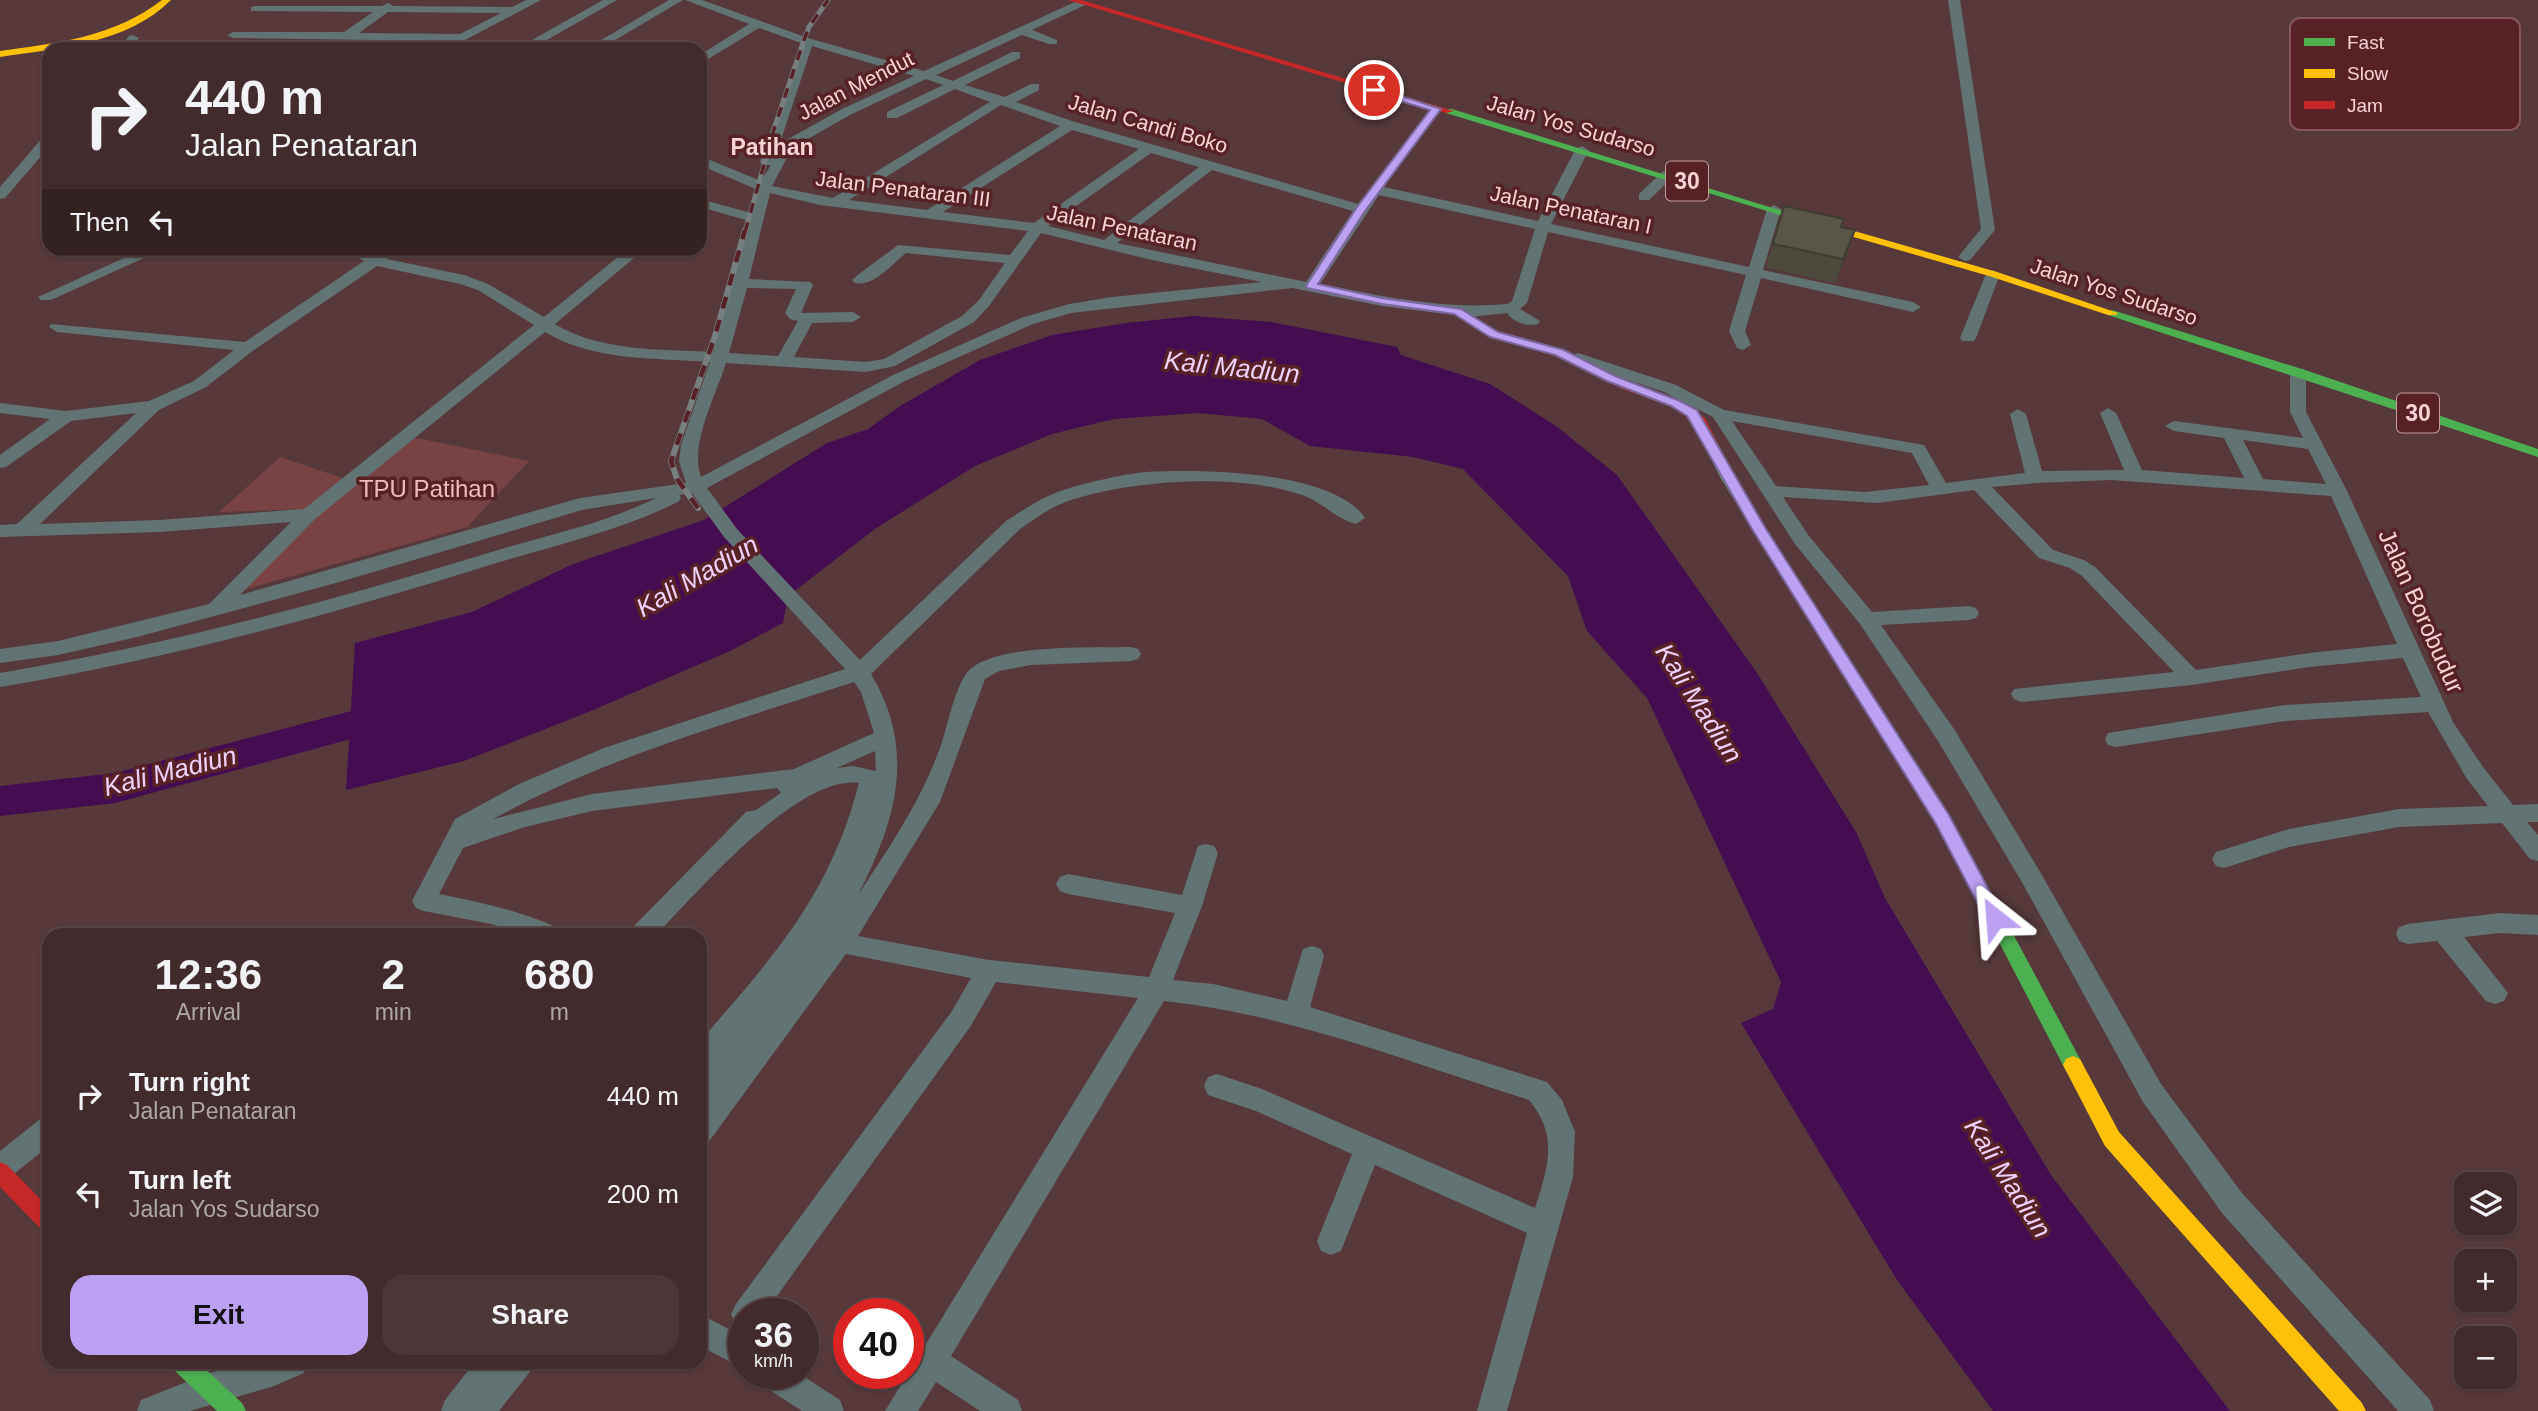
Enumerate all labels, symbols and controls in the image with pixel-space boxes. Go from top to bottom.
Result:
legend [2290,18,2520,130]
text: Fast [2347,32,2385,53]
street label: Jalan Mendut [794,47,917,124]
pin [1344,60,1404,120]
text: Slow [2347,63,2388,84]
icon: right [70,70,161,161]
text: 440 m [185,70,324,124]
icon: arrive [1355,71,1393,109]
street label: Jalan Candi Boko [1066,90,1230,157]
street label: Jalan Yos Sudarso [1484,90,1658,161]
text: Jam [2347,95,2383,116]
text: Jalan Penataran [185,127,418,163]
district label: Patihan [730,134,814,160]
road number: 30 [1666,162,1708,200]
street label: Jalan Penataran III [814,166,992,211]
street label: Jalan Penataran I [1488,181,1654,238]
street label: Jalan Penataran [1045,200,1199,255]
icon: left [143,203,181,241]
text: Then [70,207,129,237]
street label: Jalan Yos Sudarso [2028,254,2200,329]
water label: Kali Madiun [1163,345,1301,389]
road number: 30 [2397,394,2439,432]
park label: TPU Patihan [359,475,495,502]
street label: Jalan Borobudur [2373,525,2470,697]
water label: Kali Madiun [631,529,763,623]
water label: Kali Madiun [1649,638,1749,768]
water label: Kali Madiun [100,740,240,802]
position arrow [1958,881,2032,955]
text: 12:36 [155,951,262,998]
text: 2 [381,951,405,998]
text: 680 [524,951,594,998]
text: Arrival [176,999,241,1025]
text: min [375,999,412,1025]
text: m [550,999,569,1025]
text: Turn right [129,1067,250,1097]
icon: right [70,1077,108,1115]
text: 440 m [607,1081,679,1111]
text: Jalan Penataran [129,1098,297,1124]
water label: Kali Madiun [1958,1113,2058,1243]
text: Turn left [129,1165,231,1195]
map controls [2454,1172,2517,1389]
button: layers [2454,1172,2517,1235]
icon: left [70,1175,108,1213]
text: 200 m [607,1179,679,1209]
text: Jalan Yos Sudarso [129,1196,320,1222]
button: + [2454,1249,2517,1312]
button: Exit [70,1275,368,1355]
button: Share [382,1275,679,1355]
speed limit sign: 40 [833,1298,924,1389]
text: 36 [754,1315,793,1354]
button: − [2454,1326,2517,1389]
text: km/h [754,1351,793,1371]

